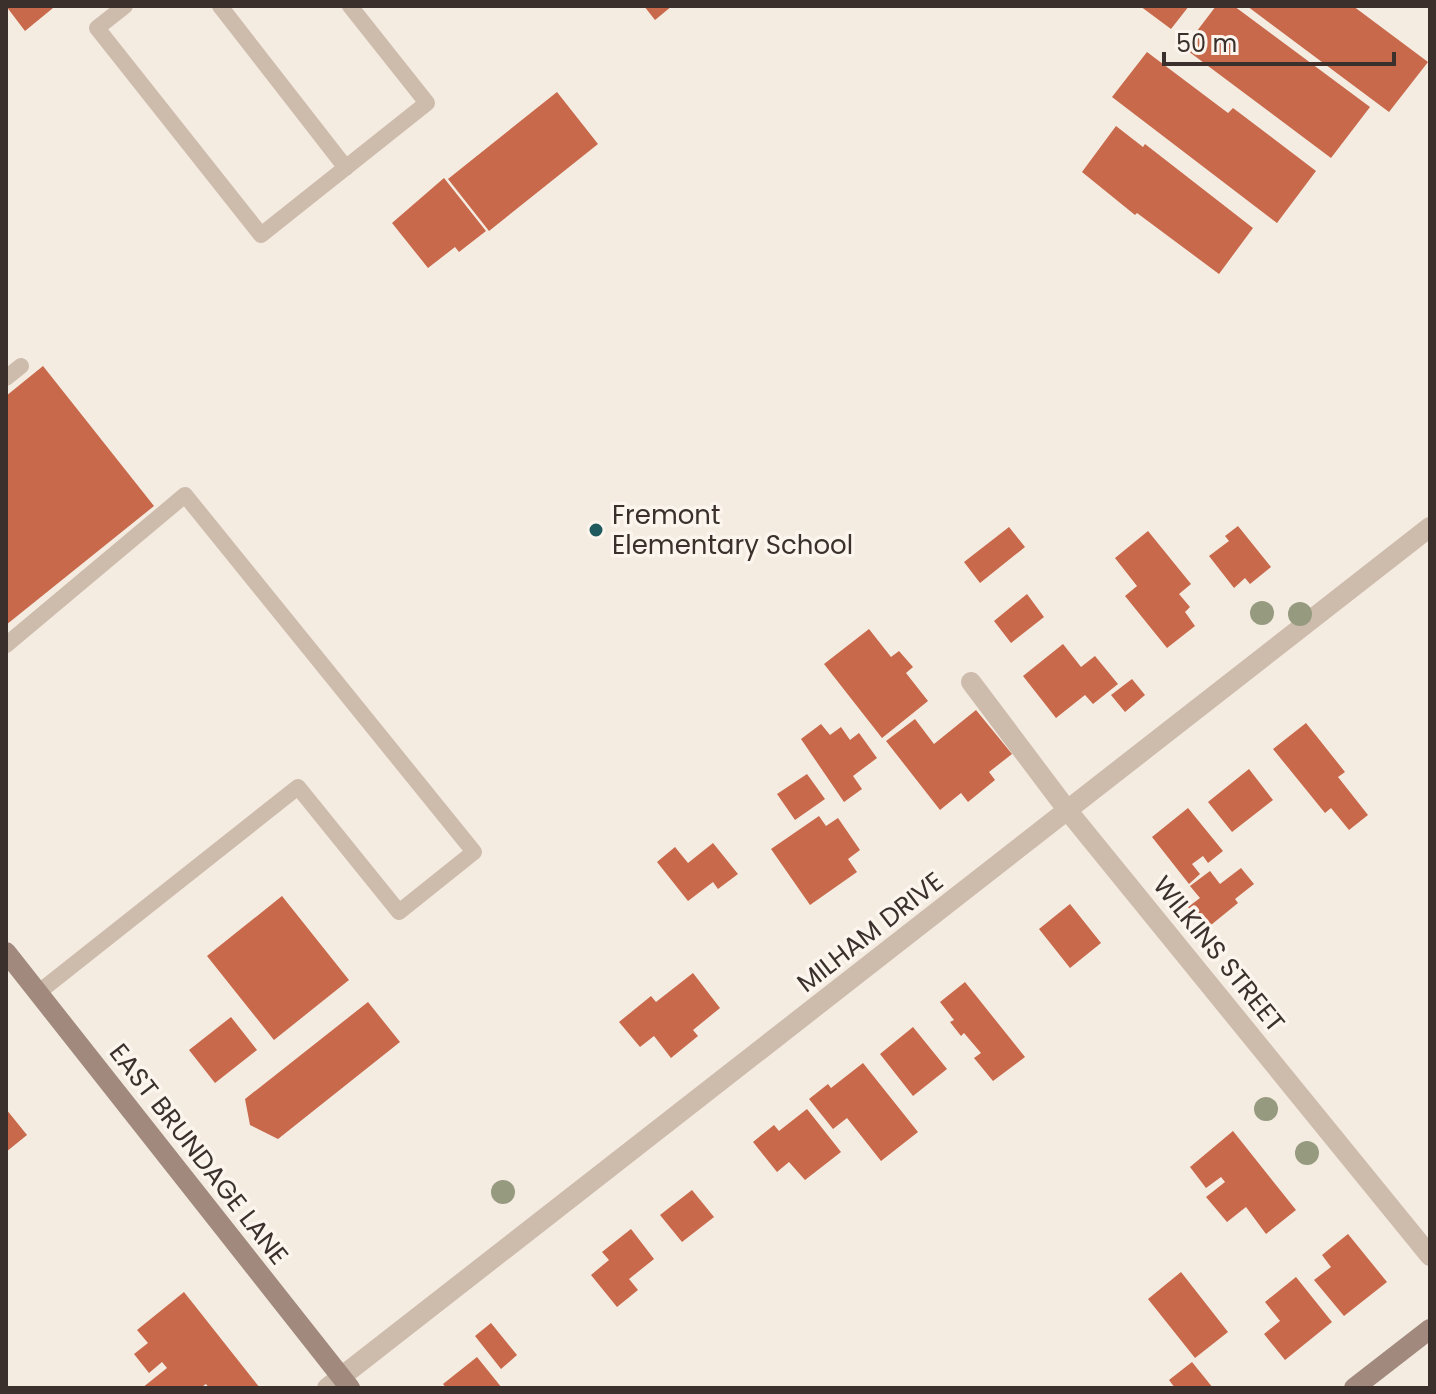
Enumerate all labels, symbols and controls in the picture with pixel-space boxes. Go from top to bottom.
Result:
scale bar [1164,16,1394,66]
text: 50 m [1176,27,1237,60]
place label: Fremont Elementary School [612,497,853,563]
marker: Fremont Elementary School [587,521,605,539]
street label: MILHAM DRIVE [789,864,951,1000]
street label: WILKINS STREET [1145,868,1293,1040]
street label: EAST BRUNDAGE LANE [101,1036,297,1272]

